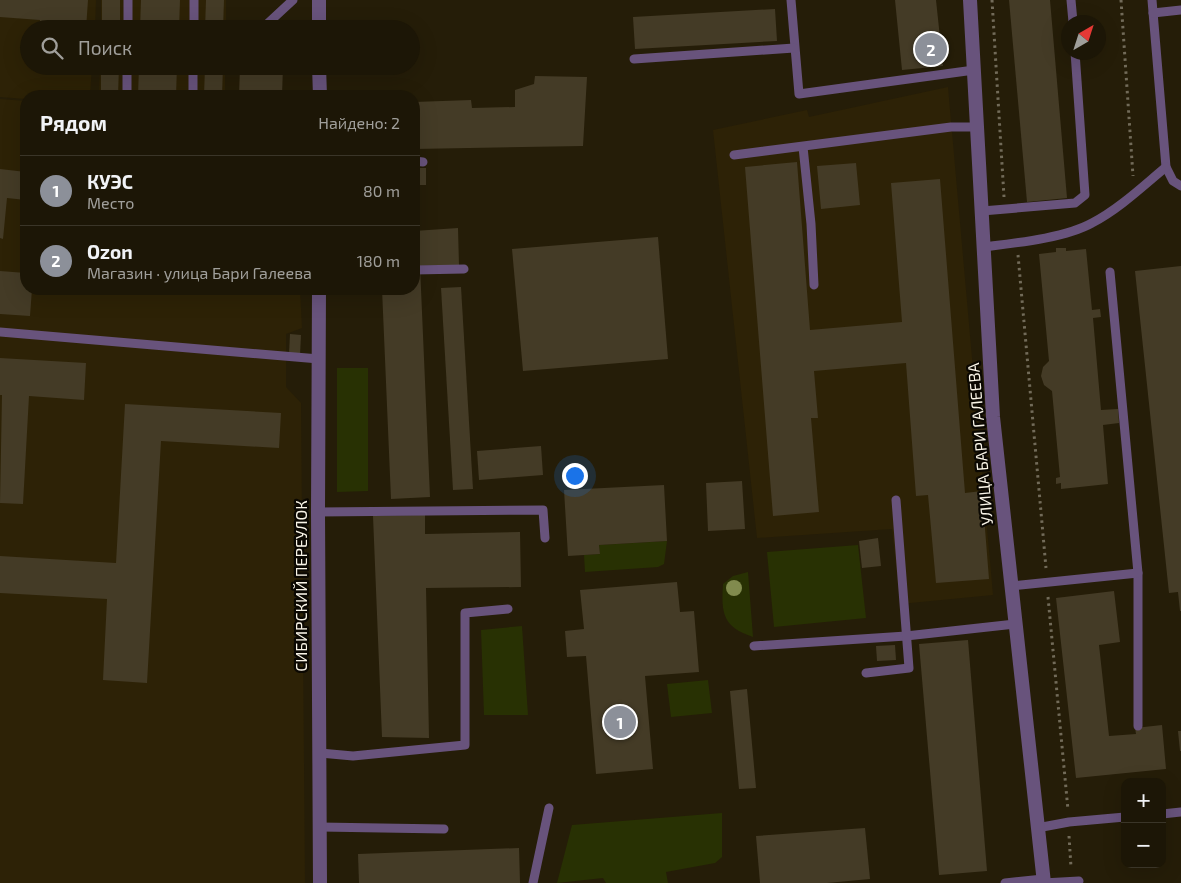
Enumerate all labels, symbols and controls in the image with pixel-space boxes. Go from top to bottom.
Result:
north arrow [1061,15,1106,60]
search box [20,20,420,75]
pin: 2 [915,30,947,68]
icon: search [38,34,66,62]
text: Поиск [78,36,132,59]
text: Рядом [40,110,107,135]
text: Найдено: 2 [318,113,400,132]
text: КУЭС [87,170,133,193]
text: 1 [53,181,59,200]
text: 80 m [363,181,400,200]
text: Место [87,193,134,212]
text: Ozon [87,240,133,263]
text: 2 [51,251,61,270]
text: 180 m [357,251,400,270]
text: Магазин · улица Бари Галеева [87,263,312,282]
street label: УЛИЦА БАРИ ГАЛЕЕВА [963,362,996,526]
your location [562,463,588,489]
street label: СИБИРСКИЙ ПЕРЕУЛОК [291,500,310,672]
pin: 1 [604,703,636,741]
map controls [1121,778,1166,868]
button: + [1121,778,1166,823]
button: − [1121,823,1166,868]

